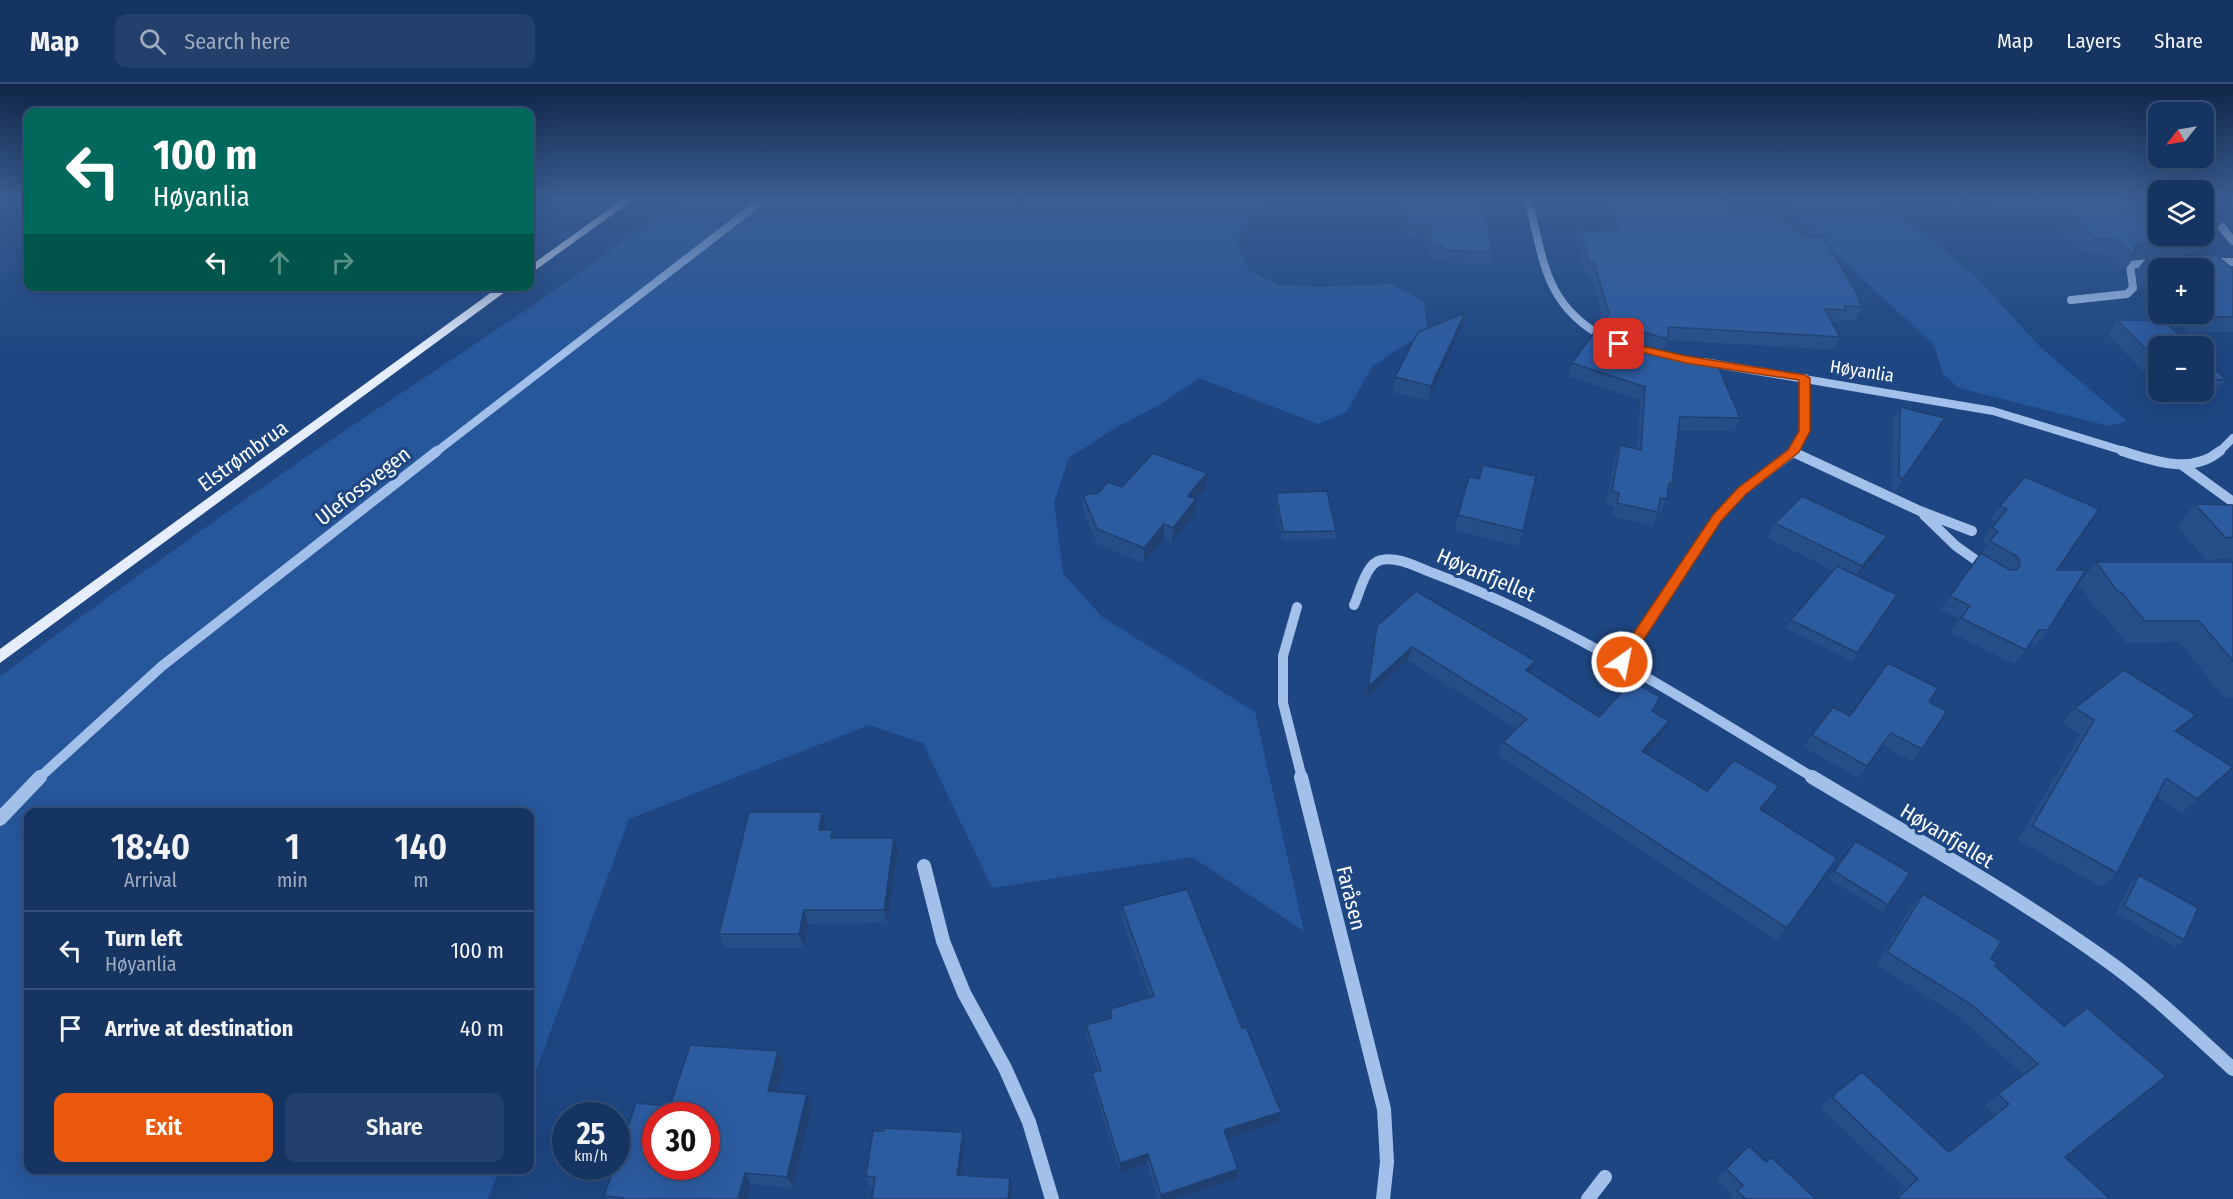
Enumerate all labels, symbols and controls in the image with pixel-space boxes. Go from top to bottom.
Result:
search box [115,14,535,68]
text: Map [30,25,79,58]
icon: search [136,25,169,58]
text: Search here [184,28,290,55]
text: Map [1997,28,2033,54]
text: Layers [2066,28,2121,54]
text: Share [2154,28,2203,54]
north arrow [2148,102,2214,168]
map controls [2148,102,2214,402]
text: 100 m [153,130,257,180]
icon: left [54,132,132,210]
button: layers [2148,180,2214,246]
text: Høyanlia [153,181,250,213]
icon: left [200,246,233,279]
icon: ahead [263,246,296,279]
icon: right [326,246,359,279]
button: + [2148,258,2214,324]
pin [1593,318,1644,369]
icon: arrive [1602,327,1635,360]
button: − [2148,336,2214,402]
street label: Høyanlia [1828,355,1896,387]
street label: Elstrømbrua [193,415,293,497]
street label: Ulefossvegen [310,441,416,531]
street label: Høyanfjellet [1433,543,1539,607]
position arrow [1590,630,1654,694]
street label: Høyanfjellet [1896,798,1999,874]
text: 18:40 [111,825,190,869]
text: 1 [285,825,300,869]
text: 140 [395,825,447,869]
street label: Faråsen [1330,863,1372,933]
text: Arrival [124,868,177,892]
text: min [277,868,308,892]
text: m [413,868,429,892]
text: Turn left [105,925,183,952]
icon: left [54,934,87,967]
text: 100 m [450,937,504,964]
text: Høyanlia [105,952,177,976]
icon: arrive [54,1012,87,1045]
text: Arrive at destination [105,1015,293,1042]
text: 40 m [460,1015,504,1042]
button: Exit [54,1093,273,1162]
button: Share [285,1093,504,1162]
speed limit sign: 30 [642,1102,720,1180]
text: 25 [577,1116,605,1152]
text: km/h [574,1147,608,1165]

